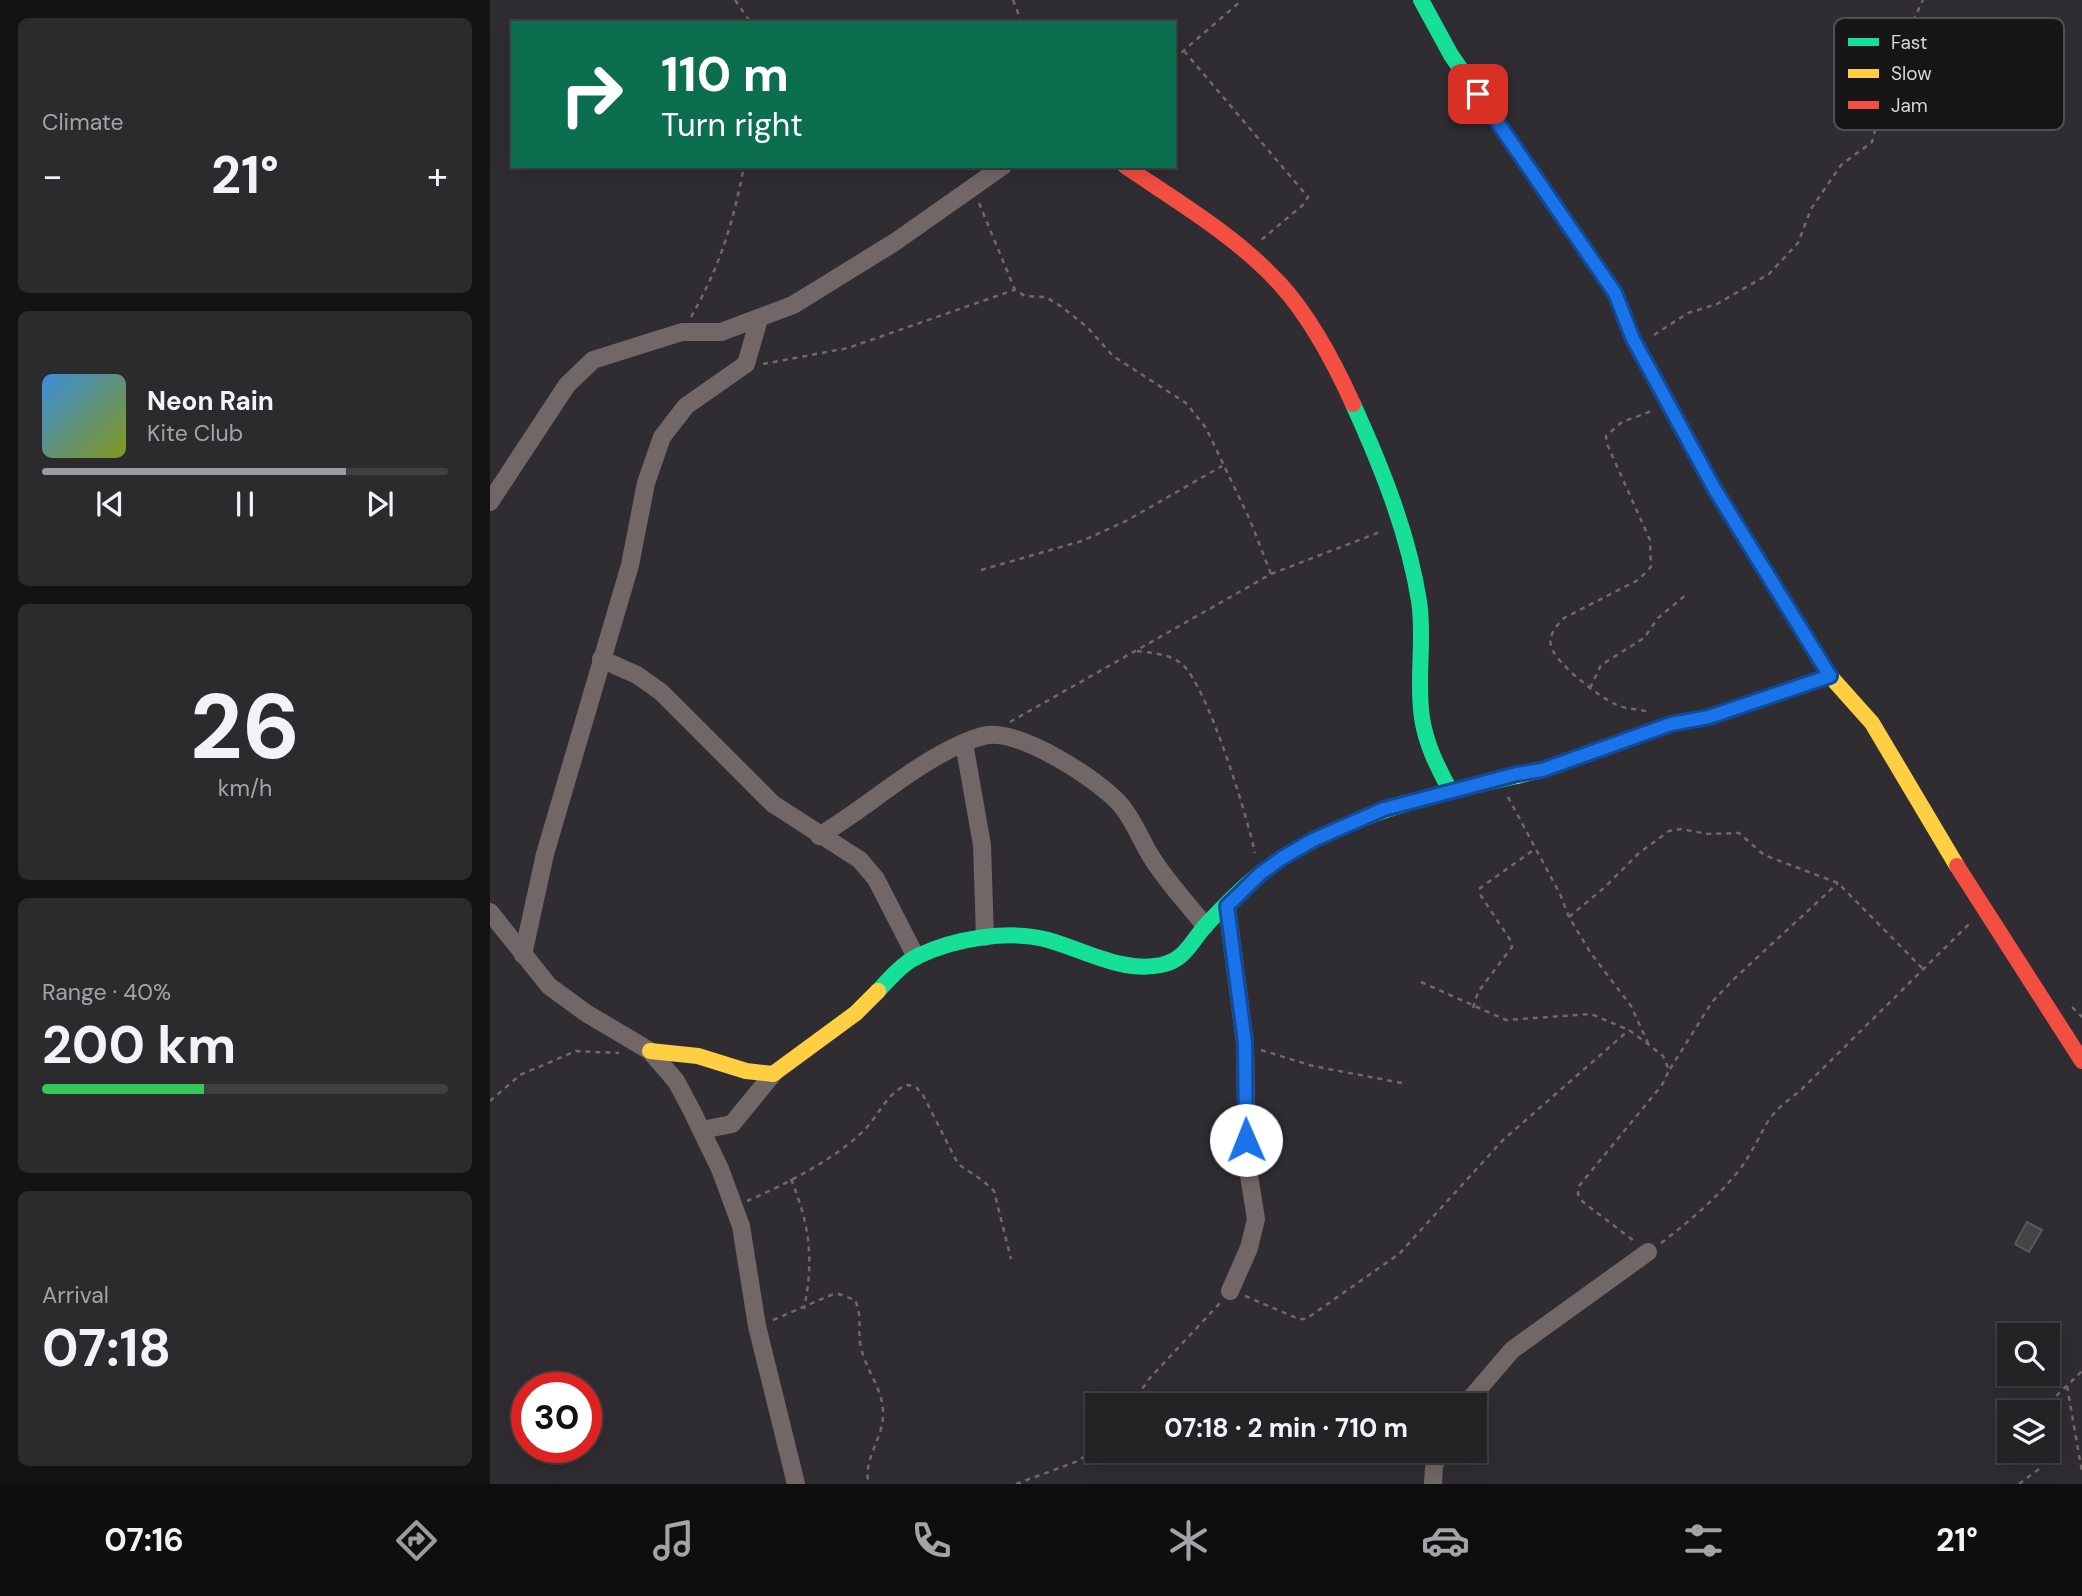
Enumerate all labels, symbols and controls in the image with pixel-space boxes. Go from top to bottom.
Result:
legend [1834,18,2064,130]
text: Fast [1891,30,1927,55]
text: 110 m [661,42,789,106]
icon: right [546,49,637,140]
text: Slow [1891,61,1932,86]
pin [1448,64,1508,124]
icon: arrive [1459,75,1497,113]
text: Jam [1891,93,1928,118]
text: Turn right [661,104,803,146]
text: Climate [42,107,124,137]
text: 21° [211,141,279,209]
text: − [42,151,63,201]
text: + [427,151,448,201]
text: Neon Rain [147,384,274,418]
text: Kite Club [147,418,243,448]
icon: previous [91,485,129,523]
icon: pause [226,485,264,523]
icon: next [361,485,399,523]
text: 26 [190,668,300,786]
text: km/h [218,773,272,803]
text: Range · 40% [42,977,171,1007]
text: 200 km [42,1011,236,1079]
position arrow [1209,1103,1283,1177]
text: Arrival [42,1280,109,1310]
text: 07:18 [42,1314,171,1382]
map controls [1997,1323,2060,1463]
button: search [1997,1323,2060,1386]
speed limit sign: 30 [511,1372,602,1463]
button: layers [1997,1400,2060,1463]
text: 07:18 · 2 min · 710 m [1164,1411,1408,1445]
icon: directions [392,1516,441,1565]
icon: music [649,1516,698,1565]
icon: phone [907,1516,956,1565]
icon: climate [1164,1516,1213,1565]
icon: car [1421,1516,1470,1565]
icon: filters [1679,1516,1728,1565]
text: 07:16 [104,1519,184,1561]
text: 21° [1936,1519,1978,1561]

